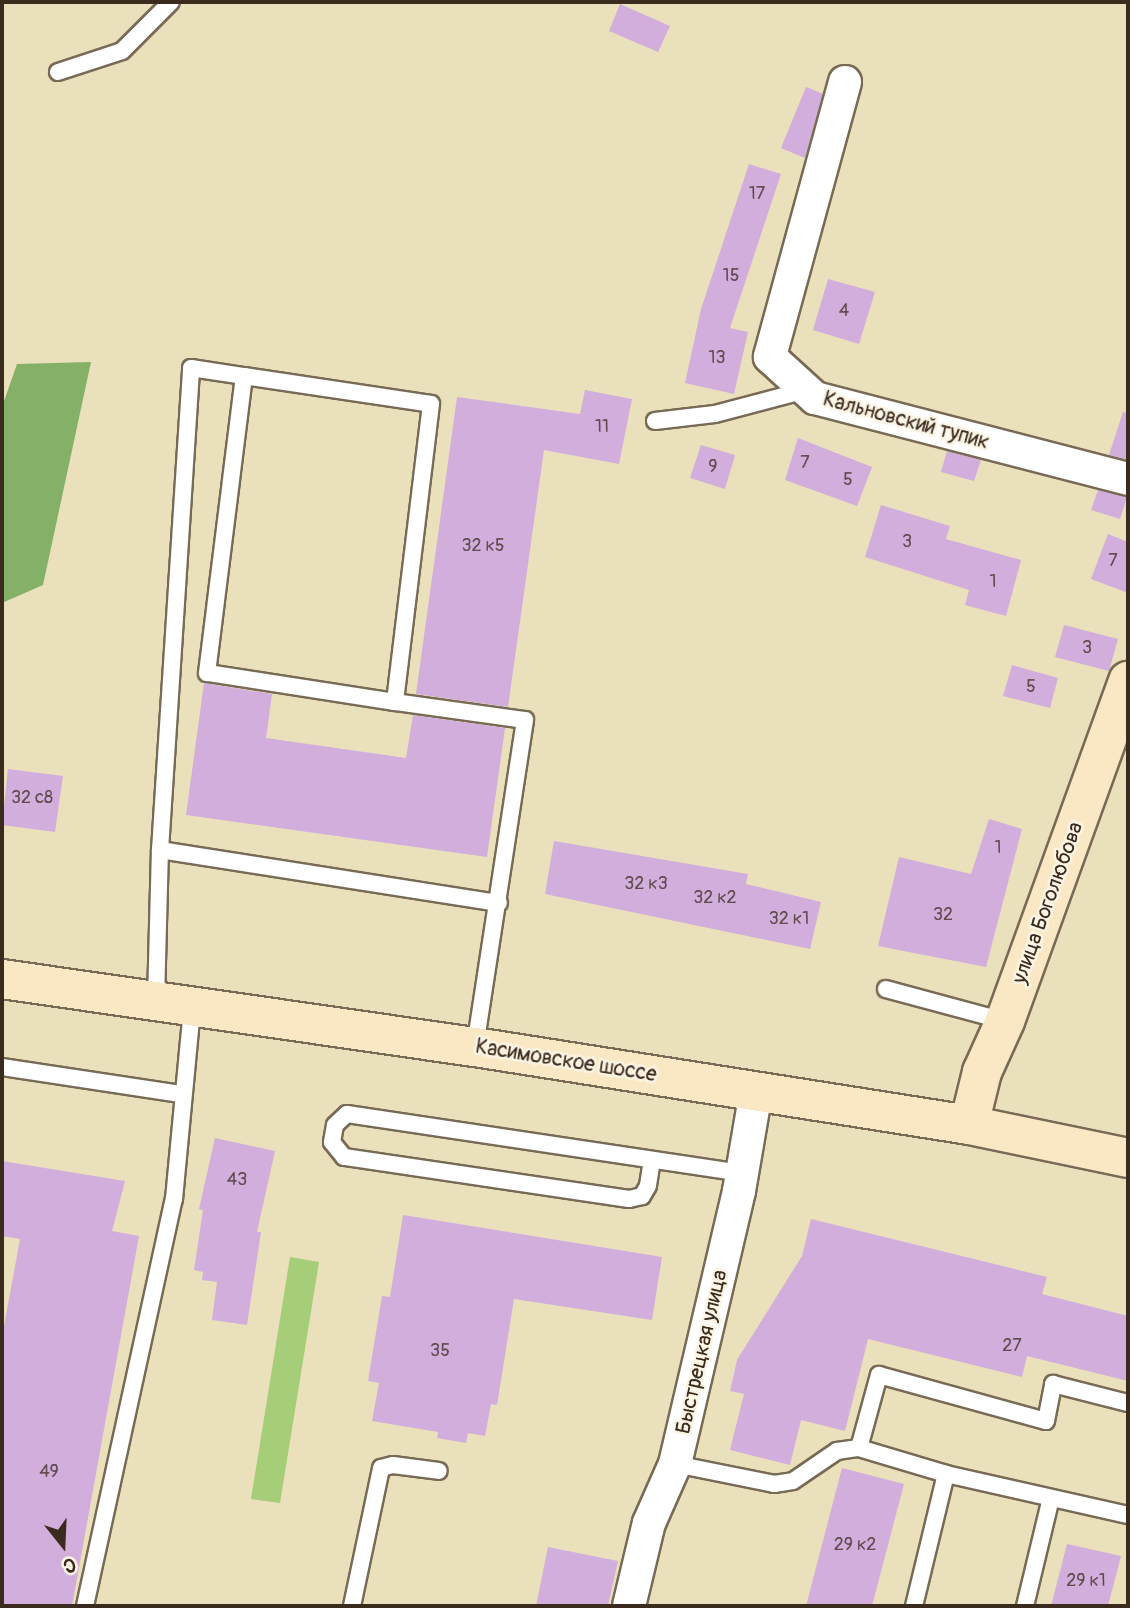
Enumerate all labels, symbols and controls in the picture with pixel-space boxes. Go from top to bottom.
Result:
house number: 17 [749,183,765,205]
house number: 15 [723,265,739,287]
house number: 4 [839,300,849,322]
house number: 13 [708,347,726,369]
street label: Кальновский тупик [820,387,992,455]
house number: 11 [595,416,609,438]
house number: 7 [800,452,810,474]
house number: 9 [708,456,718,478]
house number: 5 [843,469,853,491]
house number: 3 [902,531,912,553]
house number: 32 к5 [461,535,505,557]
house number: 7 [1108,550,1118,572]
house number: 1 [989,571,997,593]
house number: 3 [1082,637,1092,659]
house number: 5 [1026,676,1036,698]
house number: 32 с8 [11,787,53,809]
street label: улица Боголюбова [1007,819,1089,987]
house number: 1 [994,837,1002,859]
house number: 32 к3 [624,873,668,895]
house number: 32 к2 [693,887,737,909]
house number: 32 [933,904,953,926]
house number: 32 к1 [769,908,809,930]
street label: Касимовское шоссе [474,1034,658,1088]
house number: 43 [227,1169,247,1191]
street label: Быстрецкая улица [671,1268,733,1436]
house number: 27 [1002,1335,1022,1357]
house number: 35 [430,1340,450,1362]
house number: 49 [39,1461,59,1483]
north arrow [28,1510,98,1580]
house number: 29 к2 [834,1534,876,1556]
text: С [60,1552,79,1578]
house number: 29 к1 [1066,1570,1106,1592]

